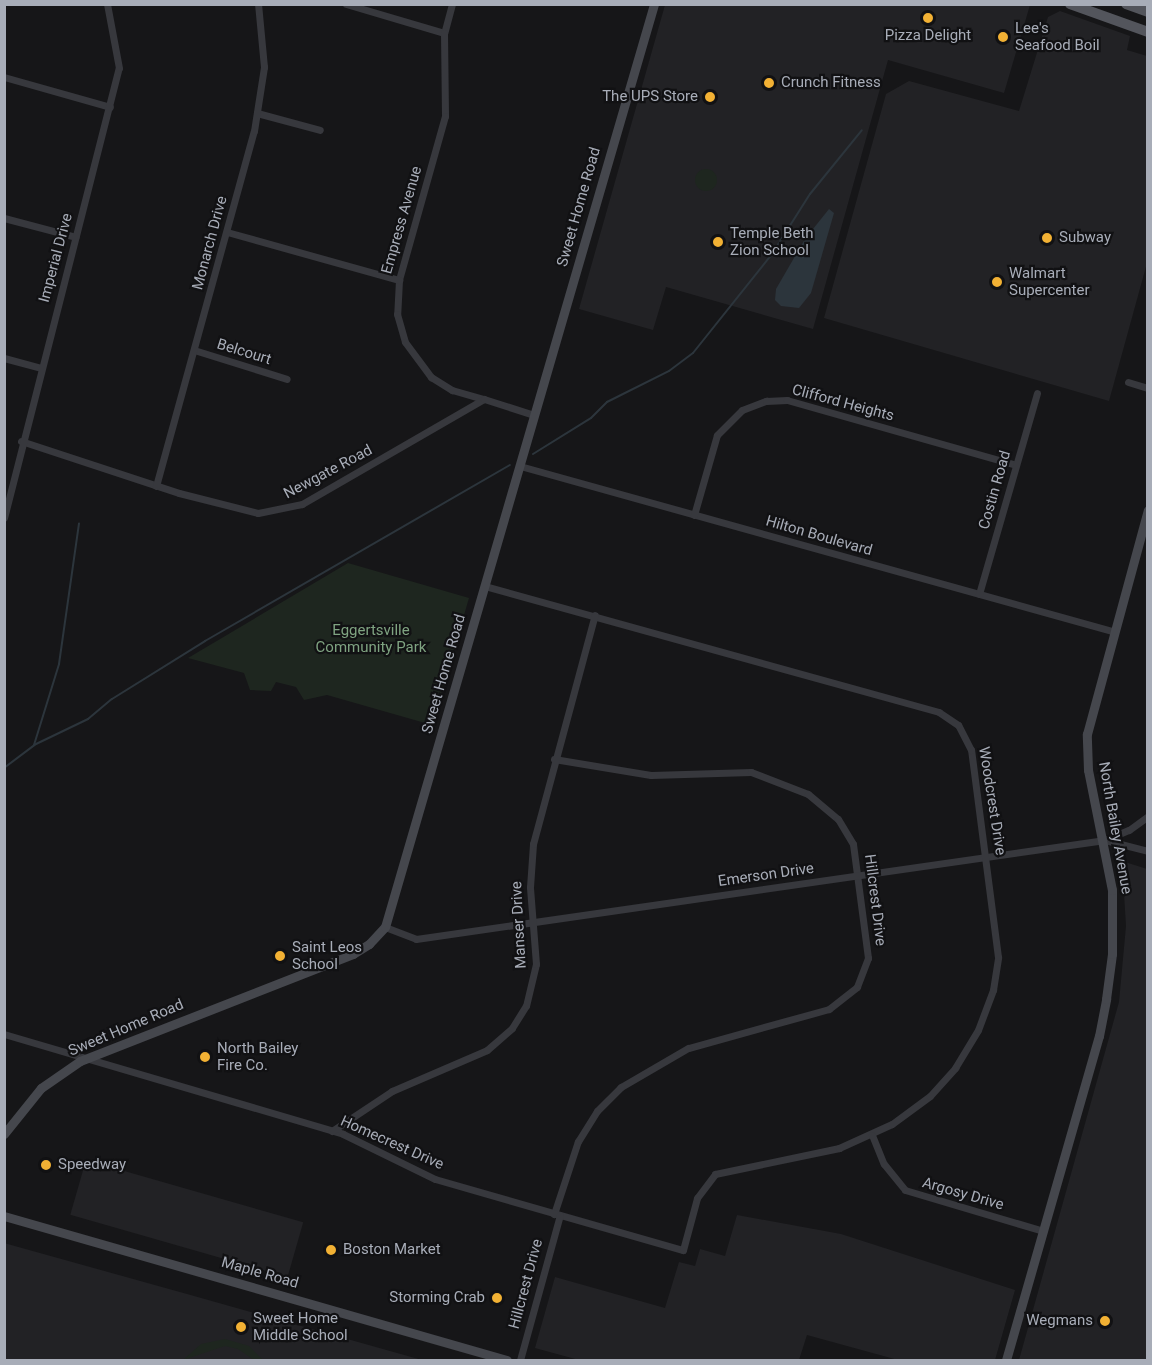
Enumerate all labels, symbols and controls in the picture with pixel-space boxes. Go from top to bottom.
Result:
marker: Pizza Delight [921,11,935,25]
place label: Lee's Seafood Boil [1015,19,1100,54]
place label: Pizza Delight [885,27,971,45]
marker: Lee's Seafood Boil [996,30,1010,44]
place label: Crunch Fitness [781,74,881,92]
marker: Crunch Fitness [762,76,776,90]
place label: The UPS Store [602,88,698,106]
marker: The UPS Store [703,90,717,104]
street label: Sweet Home Road [553,145,605,269]
street label: Empress Avenue [378,164,426,276]
street label: Monarch Drive [189,194,231,292]
street label: Imperial Drive [35,211,77,305]
place label: Temple Beth Zion School [730,224,814,259]
place label: Subway [1059,229,1111,247]
marker: Subway [1040,231,1054,245]
marker: Temple Beth Zion School [711,235,725,249]
place label: Walmart Supercenter [1009,264,1090,299]
marker: Walmart Supercenter [990,275,1004,289]
street label: Belcourt [215,335,273,369]
street label: Clifford Heights [790,381,896,425]
street label: Newgate Road [281,441,375,503]
street label: Costin Road [975,449,1015,531]
street label: Hilton Boulevard [764,512,874,560]
street label: Sweet Home Road [418,612,470,736]
park label: Eggertsville Community Park [316,621,426,656]
street label: Woodcrest Drive [975,746,1009,856]
street label: North Bailey Avenue [1094,760,1136,896]
street label: Hillcrest Drive [860,853,890,947]
street label: Emerson Drive [717,859,815,891]
street label: Manser Drive [508,881,530,969]
place label: Saint Leos School [292,938,362,973]
marker: Saint Leos School [273,949,287,963]
street label: Sweet Home Road [66,996,186,1060]
place label: North Bailey Fire Co. [217,1039,298,1074]
marker: North Bailey Fire Co. [198,1050,212,1064]
street label: Homecrest Drive [338,1112,446,1174]
place label: Speedway [58,1156,126,1174]
marker: Speedway [39,1158,53,1172]
street label: Argosy Drive [920,1174,1006,1214]
street label: Hillcrest Drive [505,1237,547,1331]
place label: Boston Market [343,1241,441,1259]
marker: Boston Market [324,1243,338,1257]
street label: Maple Road [219,1253,301,1293]
place label: Storming Crab [389,1289,485,1307]
marker: Storming Crab [490,1291,504,1305]
place label: Sweet Home Middle School [253,1309,348,1344]
place label: Wegmans [1026,1312,1093,1330]
marker: Wegmans [1098,1314,1112,1328]
marker: Sweet Home Middle School [234,1320,248,1334]

